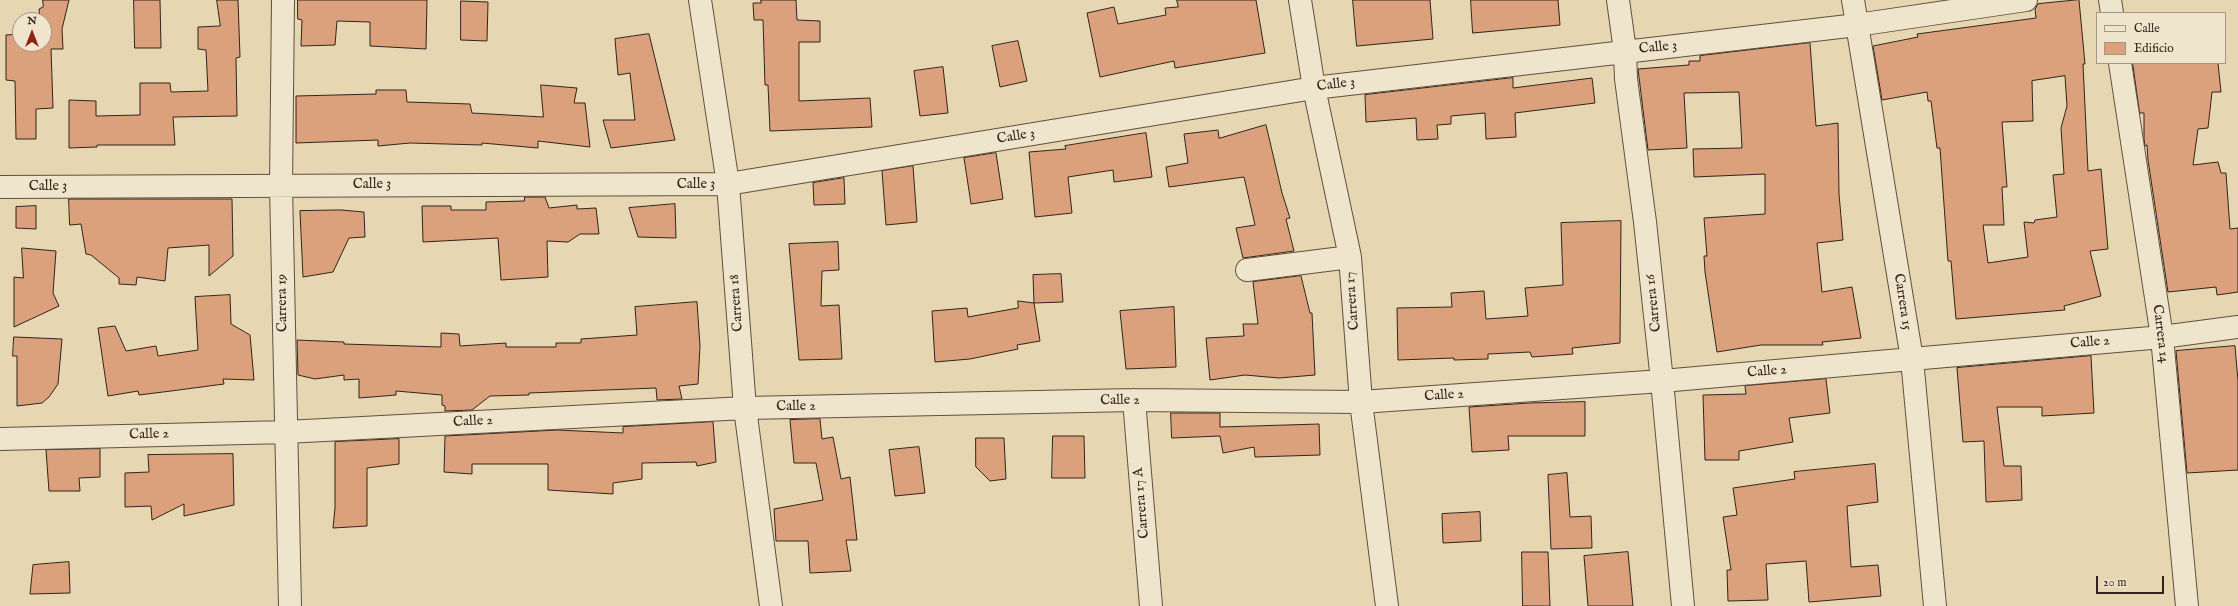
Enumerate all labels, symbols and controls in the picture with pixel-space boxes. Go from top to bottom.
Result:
north arrow [12,12,52,52]
legend [2096,12,2226,64]
text: N [27,14,37,28]
text: Calle [2134,21,2160,36]
street label: Calle 3 [1638,38,1678,58]
text: Edificio [2134,41,2174,56]
street label: Calle 3 [1316,74,1356,96]
street label: Calle 3 [996,126,1036,148]
street label: Calle 3 [353,177,391,193]
street label: Calle 3 [677,177,715,193]
street label: Calle 3 [29,179,67,195]
street label: Carrera 17 [1343,271,1363,331]
street label: Carrera 15 [1889,272,1915,332]
street label: Carrera 16 [1643,273,1665,333]
street label: Carrera 19 [274,274,292,332]
street label: Carrera 18 [727,274,747,332]
street label: Carrera 14 [2148,304,2172,364]
street label: Calle 2 [2069,333,2111,353]
street label: Calle 2 [1746,362,1788,382]
street label: Calle 2 [1424,386,1464,406]
street label: Calle 2 [1100,392,1140,410]
street label: Calle 2 [776,398,816,416]
street label: Calle 2 [453,413,493,431]
street label: Calle 2 [129,426,169,444]
street label: Carrera 17 A [1131,467,1153,539]
scale bar [2098,568,2166,594]
text: 20 m [2103,575,2126,590]

